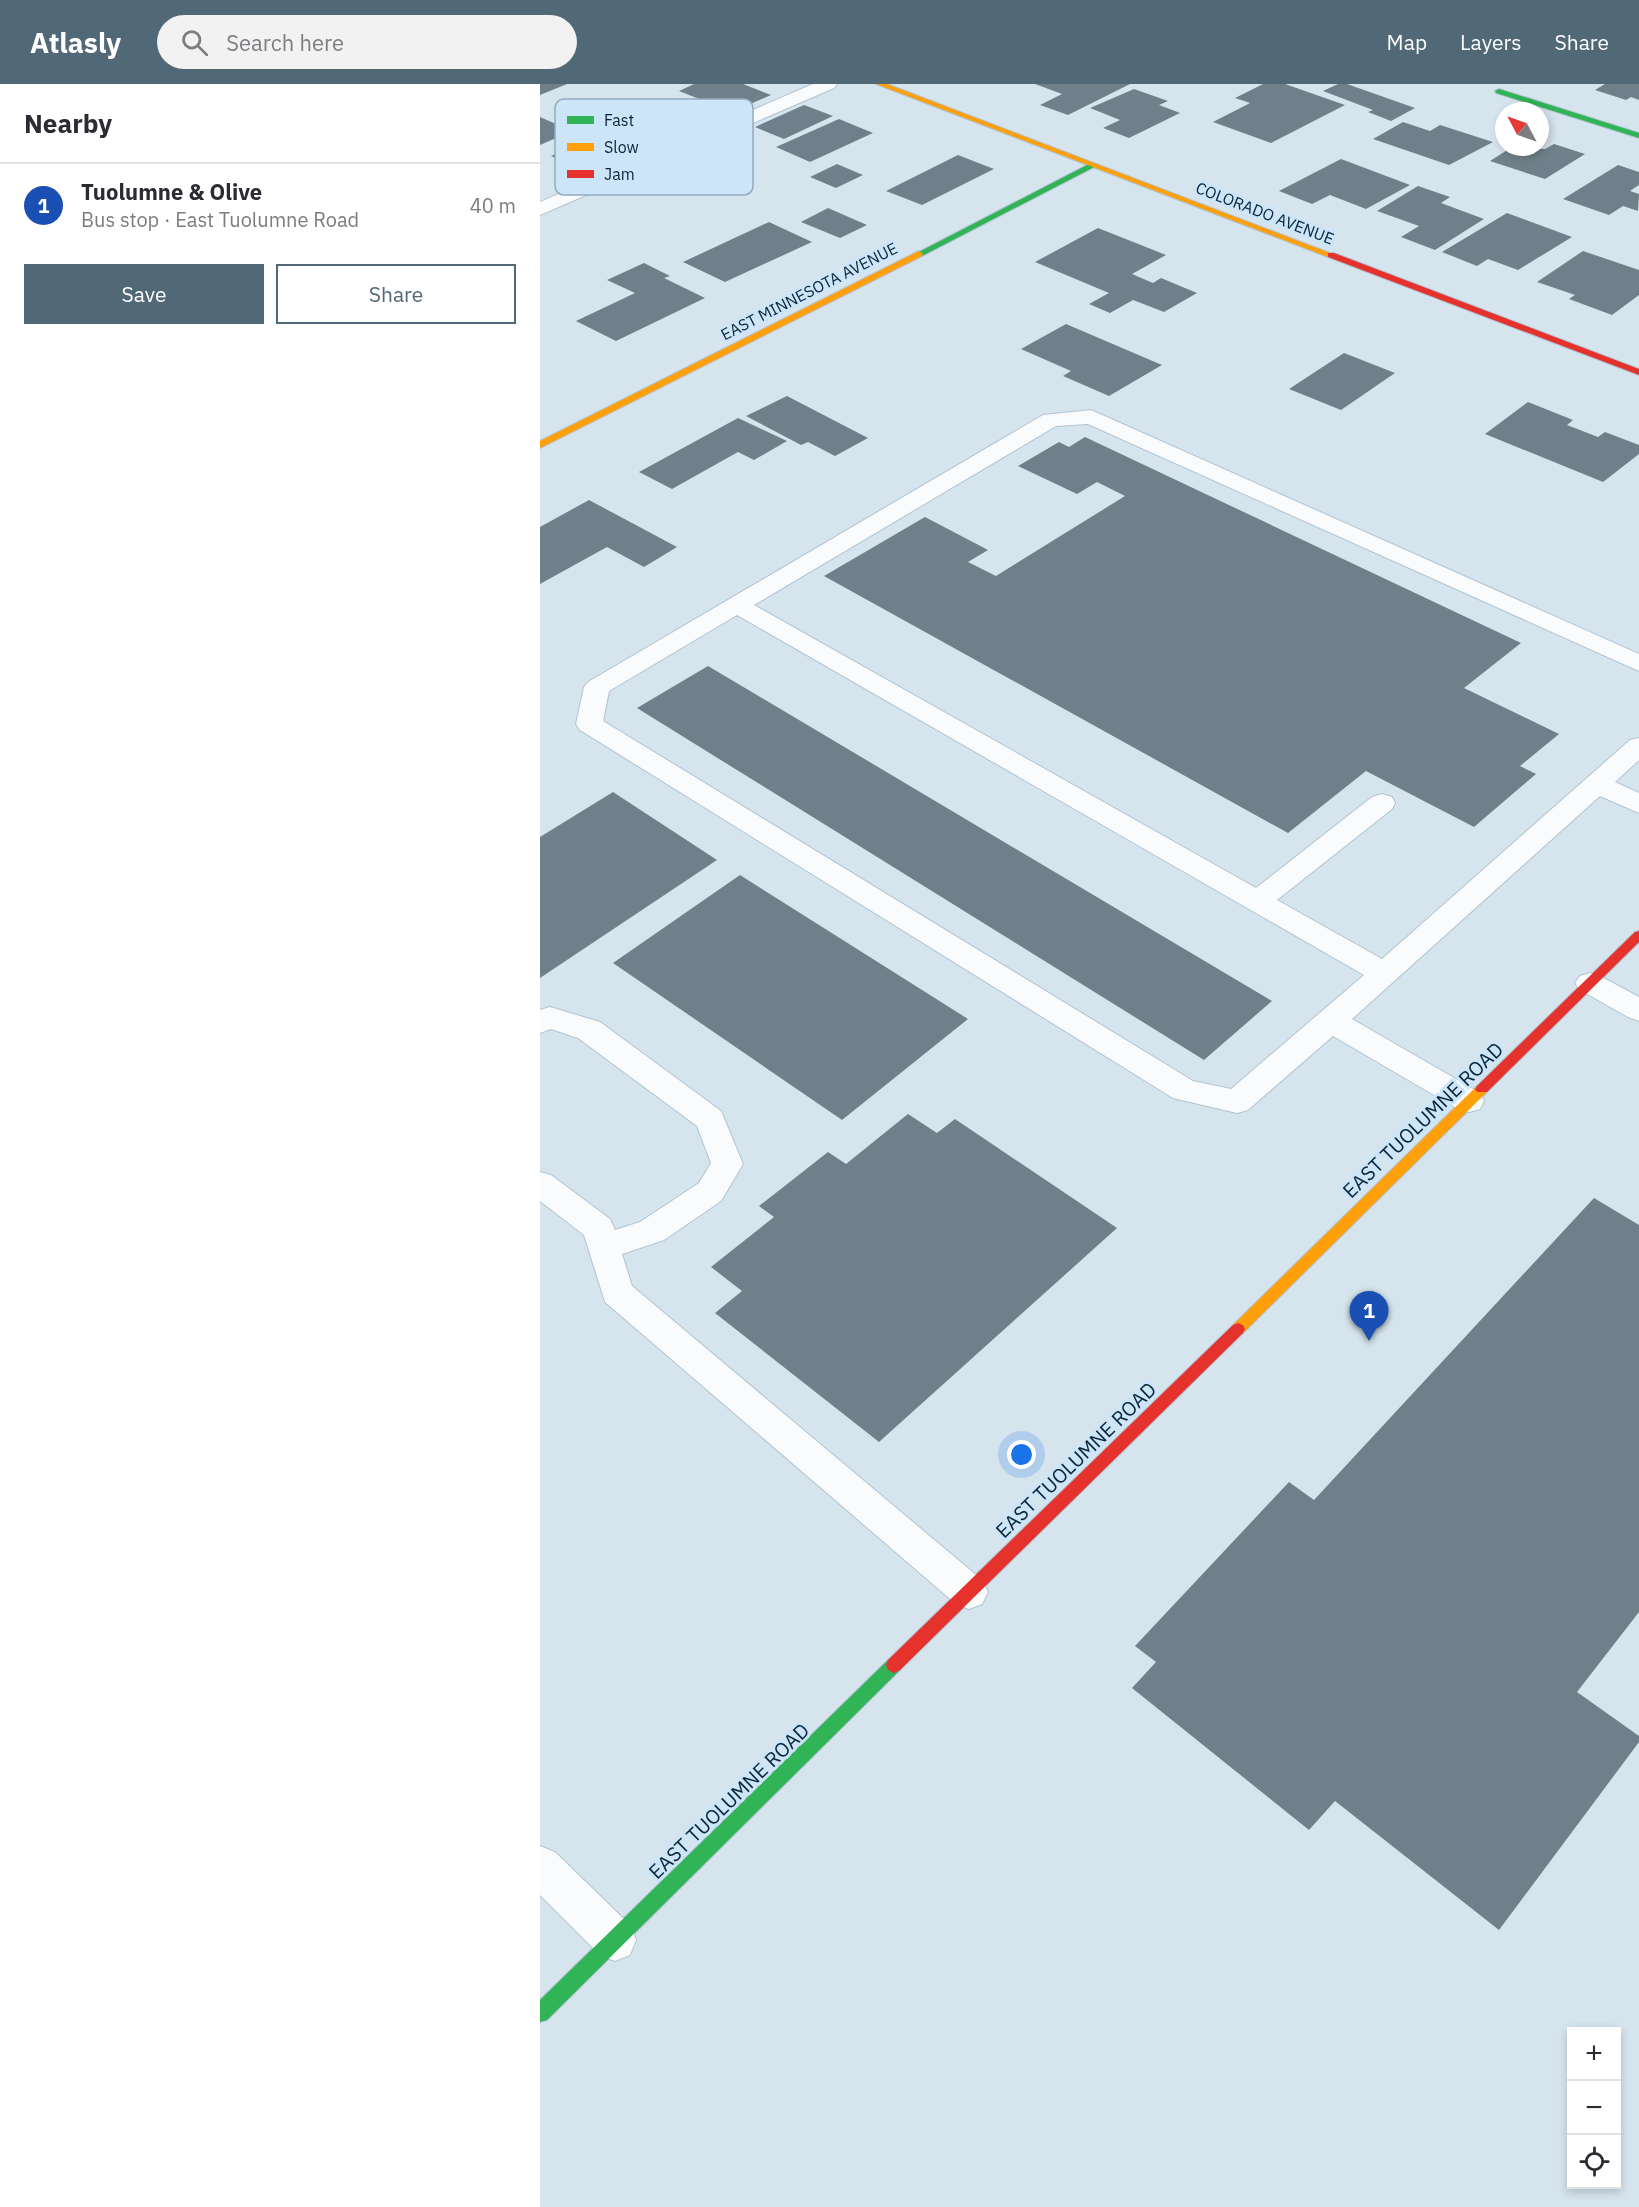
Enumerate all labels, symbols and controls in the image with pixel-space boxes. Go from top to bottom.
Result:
search box [157,15,577,69]
text: Atlasly [30,24,121,61]
icon: search [178,26,211,59]
text: Search here [226,28,344,57]
text: Map [1387,28,1427,56]
text: Layers [1460,28,1522,56]
text: Share [1555,28,1609,56]
legend [555,99,753,195]
north arrow [1495,102,1549,156]
text: Nearby [24,106,112,140]
text: Fast [604,110,634,130]
text: Slow [604,137,639,157]
text: Jam [604,164,635,184]
text: Tuolumne & Olive [81,177,262,206]
street label: COLORADO AVENUE [1193,177,1337,249]
text: 1 [38,192,50,219]
text: 40 m [470,192,516,219]
text: Bus stop · East Tuolumne Road [81,206,359,233]
street label: EAST MINNESOTA AVENUE [717,238,901,344]
button: Save [24,264,264,324]
button: Share [276,264,516,324]
street label: EAST TUOLUMNE ROAD [1336,1036,1509,1204]
pin: 1 [1350,1292,1388,1341]
street label: EAST TUOLUMNE ROAD [989,1376,1162,1544]
your location [1007,1440,1036,1469]
street label: EAST TUOLUMNE ROAD [642,1717,815,1885]
map controls [1567,2027,1621,2189]
button: + [1567,2027,1621,2081]
button: − [1567,2081,1621,2135]
button: locate [1567,2135,1621,2189]

